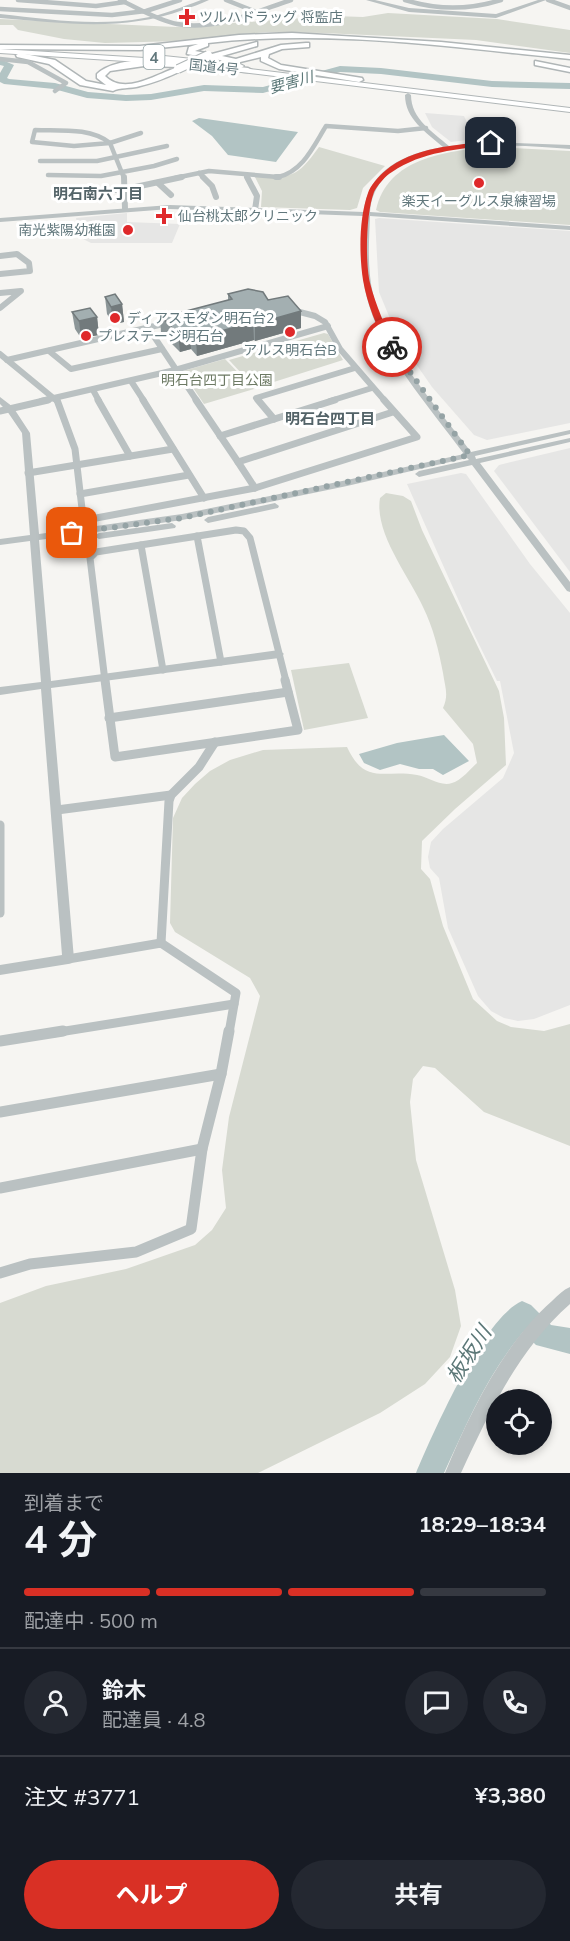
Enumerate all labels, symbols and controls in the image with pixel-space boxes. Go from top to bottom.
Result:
place label: ツルハドラッグ 将監店 [199,8,343,26]
marker: ツルハドラッグ 将監店 [180,10,194,24]
road number: 4 [144,45,164,69]
street label: 国道4号 [188,55,240,79]
water label: 要害川 [267,66,317,97]
pin [465,117,516,168]
icon: home [474,126,507,159]
marker: 楽天イーグルス泉練習場 [472,176,486,190]
district label: 明石南六丁目 [53,184,143,203]
place label: 楽天イーグルス泉練習場 [402,192,556,210]
marker: 仙台桃太郎クリニック [155,207,173,225]
place label: 仙台桃太郎クリニック [178,207,318,225]
place label: 南光紫陽幼稚園 [18,221,116,239]
marker: 南光紫陽幼稚園 [121,223,135,237]
place label: ディアスモダン明石台2 [127,309,274,327]
marker: ディアスモダン明石台2 [108,311,122,325]
courier [362,317,422,377]
marker: アルス明石台B [283,325,297,339]
place label: プレステージ明石台 [98,327,224,345]
marker: プレステージ明石台 [79,329,93,343]
icon: bike [376,331,409,364]
place label: アルス明石台B [243,341,337,359]
park label: 明石台四丁目公園 [161,371,273,389]
district label: 明石台四丁目 [285,409,375,428]
pin [46,507,97,558]
icon: bag [55,516,88,549]
water label: 板坂川 [440,1319,497,1387]
map controls [486,1389,552,1455]
button: locate [486,1389,552,1455]
text: 到着まで [24,1490,104,1515]
text: 18:29–18:34 [418,1510,546,1538]
text: 4 分 [24,1514,97,1563]
text: 配達中 · 500 m [24,1608,158,1633]
button: person [24,1671,87,1734]
button: chat [405,1671,468,1734]
button: phone [483,1671,546,1734]
text: 鈴木 [102,1676,146,1704]
text: 配達員 · 4.8 [102,1707,206,1732]
text: ¥3,380 [475,1781,546,1809]
text: 注文 #3771 [24,1783,140,1811]
button: ヘルプ [24,1860,279,1929]
button: 共有 [291,1860,546,1929]

